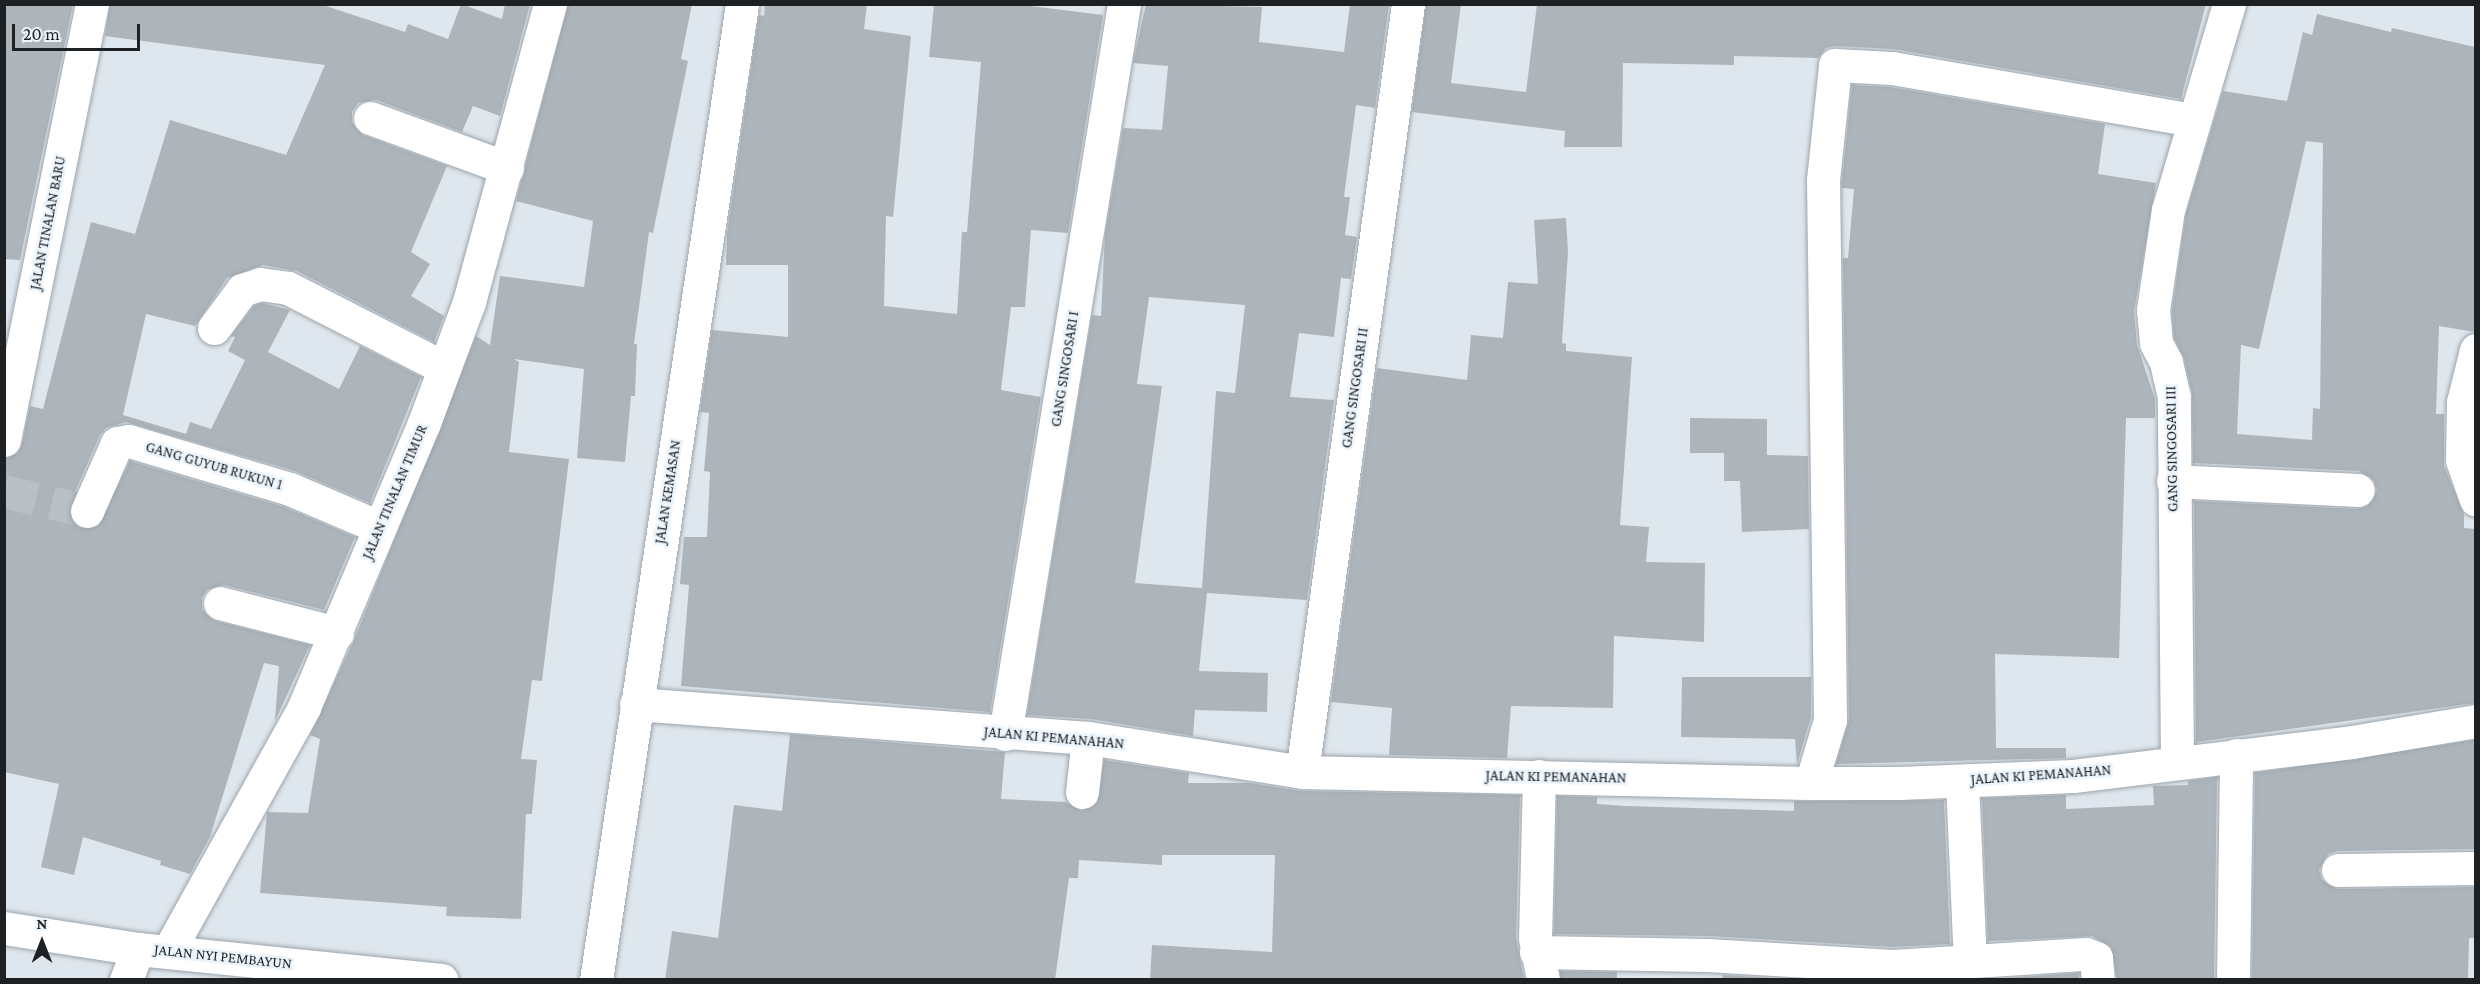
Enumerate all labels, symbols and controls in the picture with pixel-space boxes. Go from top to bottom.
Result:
scale bar [15,12,142,50]
text: 20 m [23,24,60,44]
street label: JALAN TINALAN BARU [26,155,70,291]
street label: GANG SINGOSARI I [1047,310,1083,428]
street label: GANG SINGOSARI II [1338,327,1372,449]
street label: GANG SINGOSARI III [2162,386,2182,512]
street label: JALAN TINALAN TIMUR [358,422,432,562]
street label: GANG GUYUB RUKUN 1 [143,438,285,494]
street label: JALAN KEMASAN [651,439,685,545]
street label: JALAN KI PEMANAHAN [983,723,1125,753]
street label: JALAN KI PEMANAHAN [1970,761,2112,789]
street label: JALAN KI PEMANAHAN [1485,767,1627,787]
north arrow [12,912,72,972]
text: N [37,915,47,932]
street label: JALAN NYI PEMBAYUN [153,941,293,973]

